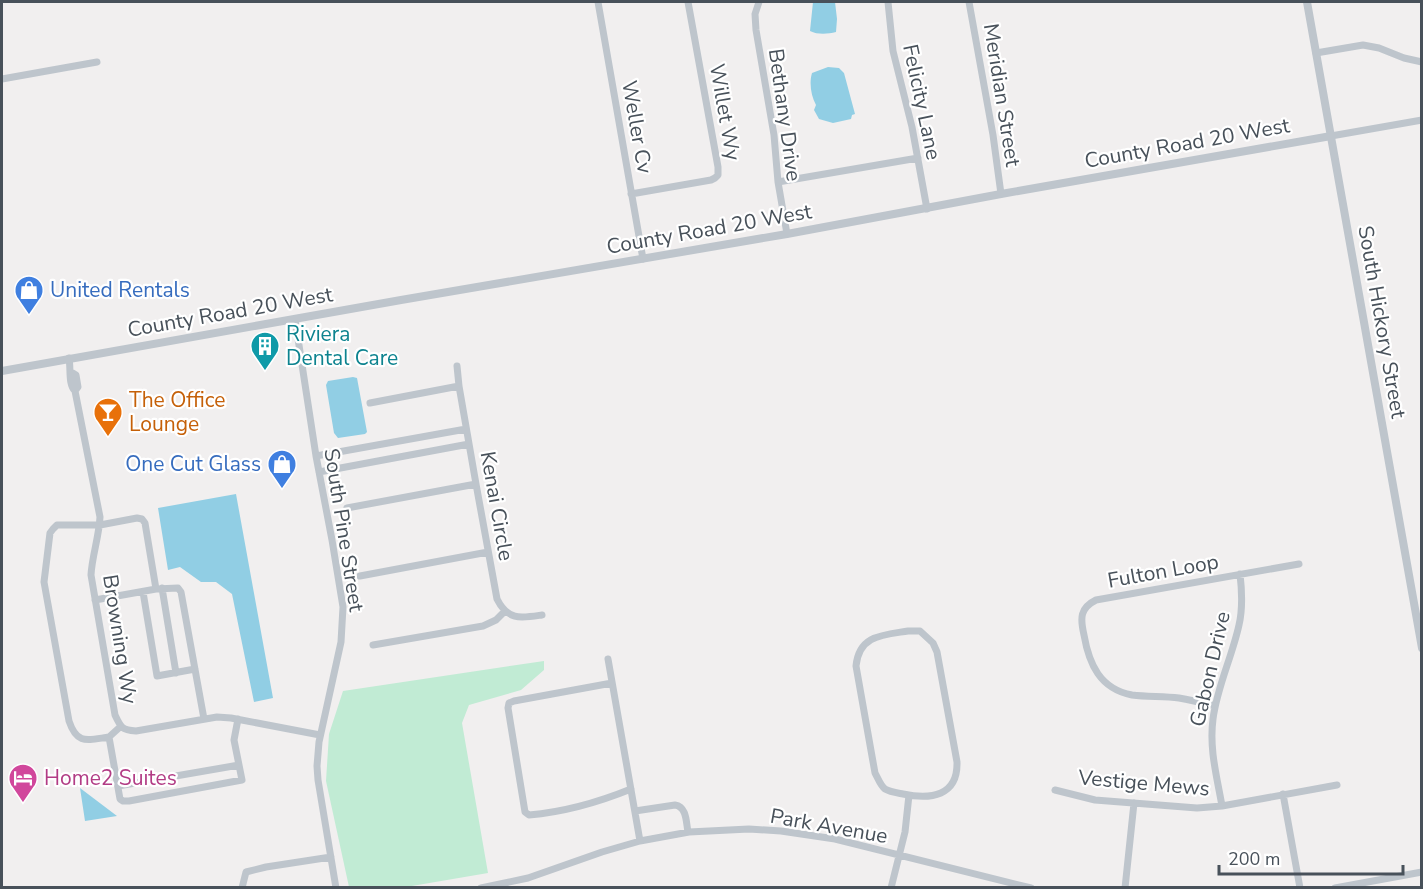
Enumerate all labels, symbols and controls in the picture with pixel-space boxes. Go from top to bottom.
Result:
street label: Meridian Street [977,22,1027,169]
street label: Felicity Lane [896,42,948,162]
street label: Bethany Drive [762,47,808,183]
street label: Willet Wy [703,62,747,163]
street label: Weller Cv [615,78,659,176]
street label: County Road 20 West [1082,111,1292,175]
street label: County Road 20 West [604,197,814,261]
street label: South Hickory Street [1351,223,1413,421]
shop icon: United Rentals [13,274,45,316]
place label: United Rentals [50,276,190,304]
street label: County Road 20 West [125,280,335,344]
place label: Riviera Dental Care [286,320,398,372]
building icon: Riviera Dental Care [249,330,281,372]
place label: The Office Lounge [129,386,225,438]
bar icon: The Office Lounge [92,396,124,438]
street label: South Pine Street [317,446,371,614]
shop icon: One Cut Glass [266,448,298,490]
street label: Kenai Circle [474,449,520,563]
place label: One Cut Glass [125,450,261,478]
street label: Fulton Loop [1105,547,1221,595]
street label: Browning Wy [96,572,144,706]
street label: Gabon Drive [1183,609,1237,729]
hotel icon: Home2 Suites [7,762,39,804]
street label: Vestige Mews [1076,763,1211,803]
place label: Home2 Suites [44,764,177,792]
street label: Park Avenue [768,802,890,850]
scale bar [1219,838,1404,876]
text: 200 m [1228,847,1280,871]

